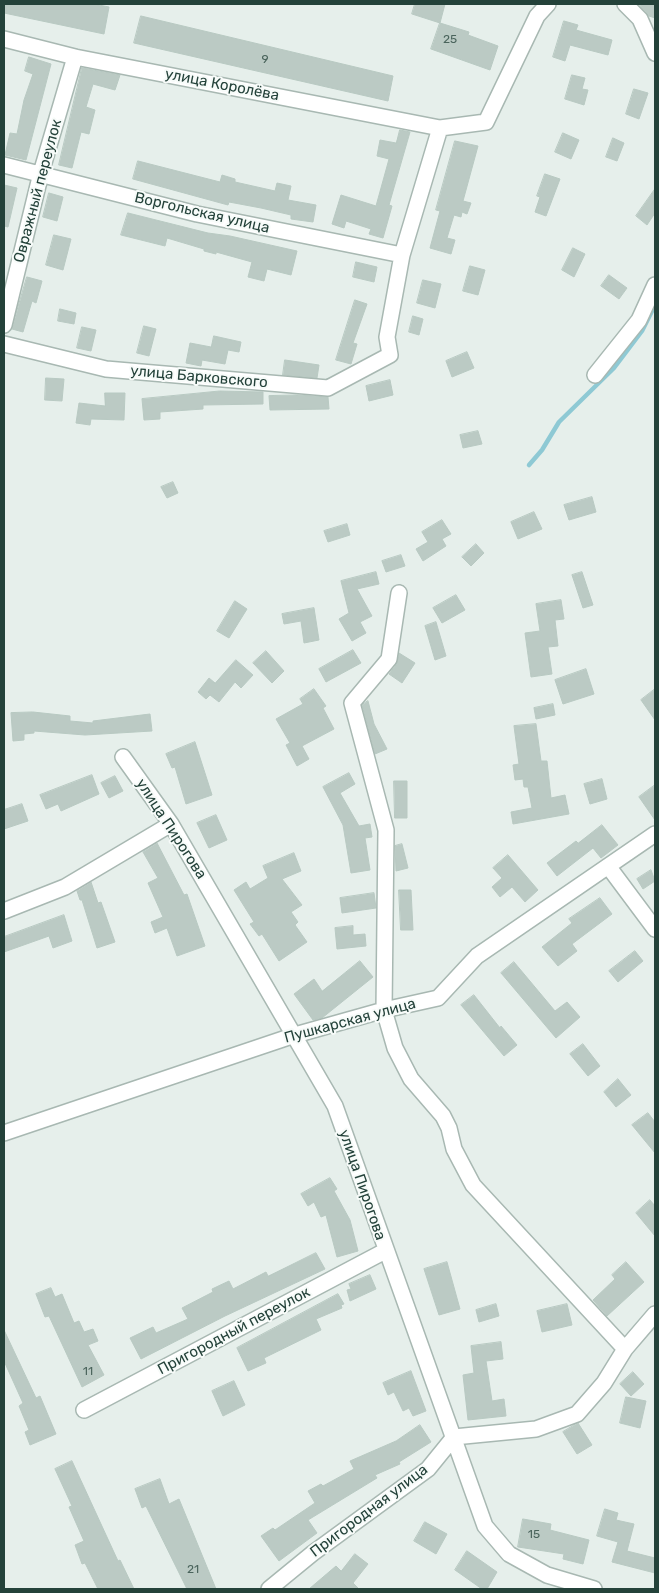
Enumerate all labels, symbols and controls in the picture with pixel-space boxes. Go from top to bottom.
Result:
house number: 25 [443,33,457,47]
house number: 9 [261,53,269,67]
street label: улица Королёва [163,65,281,105]
street label: Овражный переулок [10,117,66,265]
street label: Воргольская улица [133,189,271,237]
street label: улица Барковского [130,362,268,392]
street label: улица Пирогова [132,776,210,882]
street label: Пушкарская улица [282,995,418,1047]
street label: улица Пирогова [335,1127,389,1243]
street label: Пригородный переулок [155,1283,313,1379]
house number: 11 [83,1365,93,1379]
street label: Пригородная улица [307,1461,431,1561]
house number: 15 [528,1528,540,1542]
house number: 21 [187,1563,199,1577]

